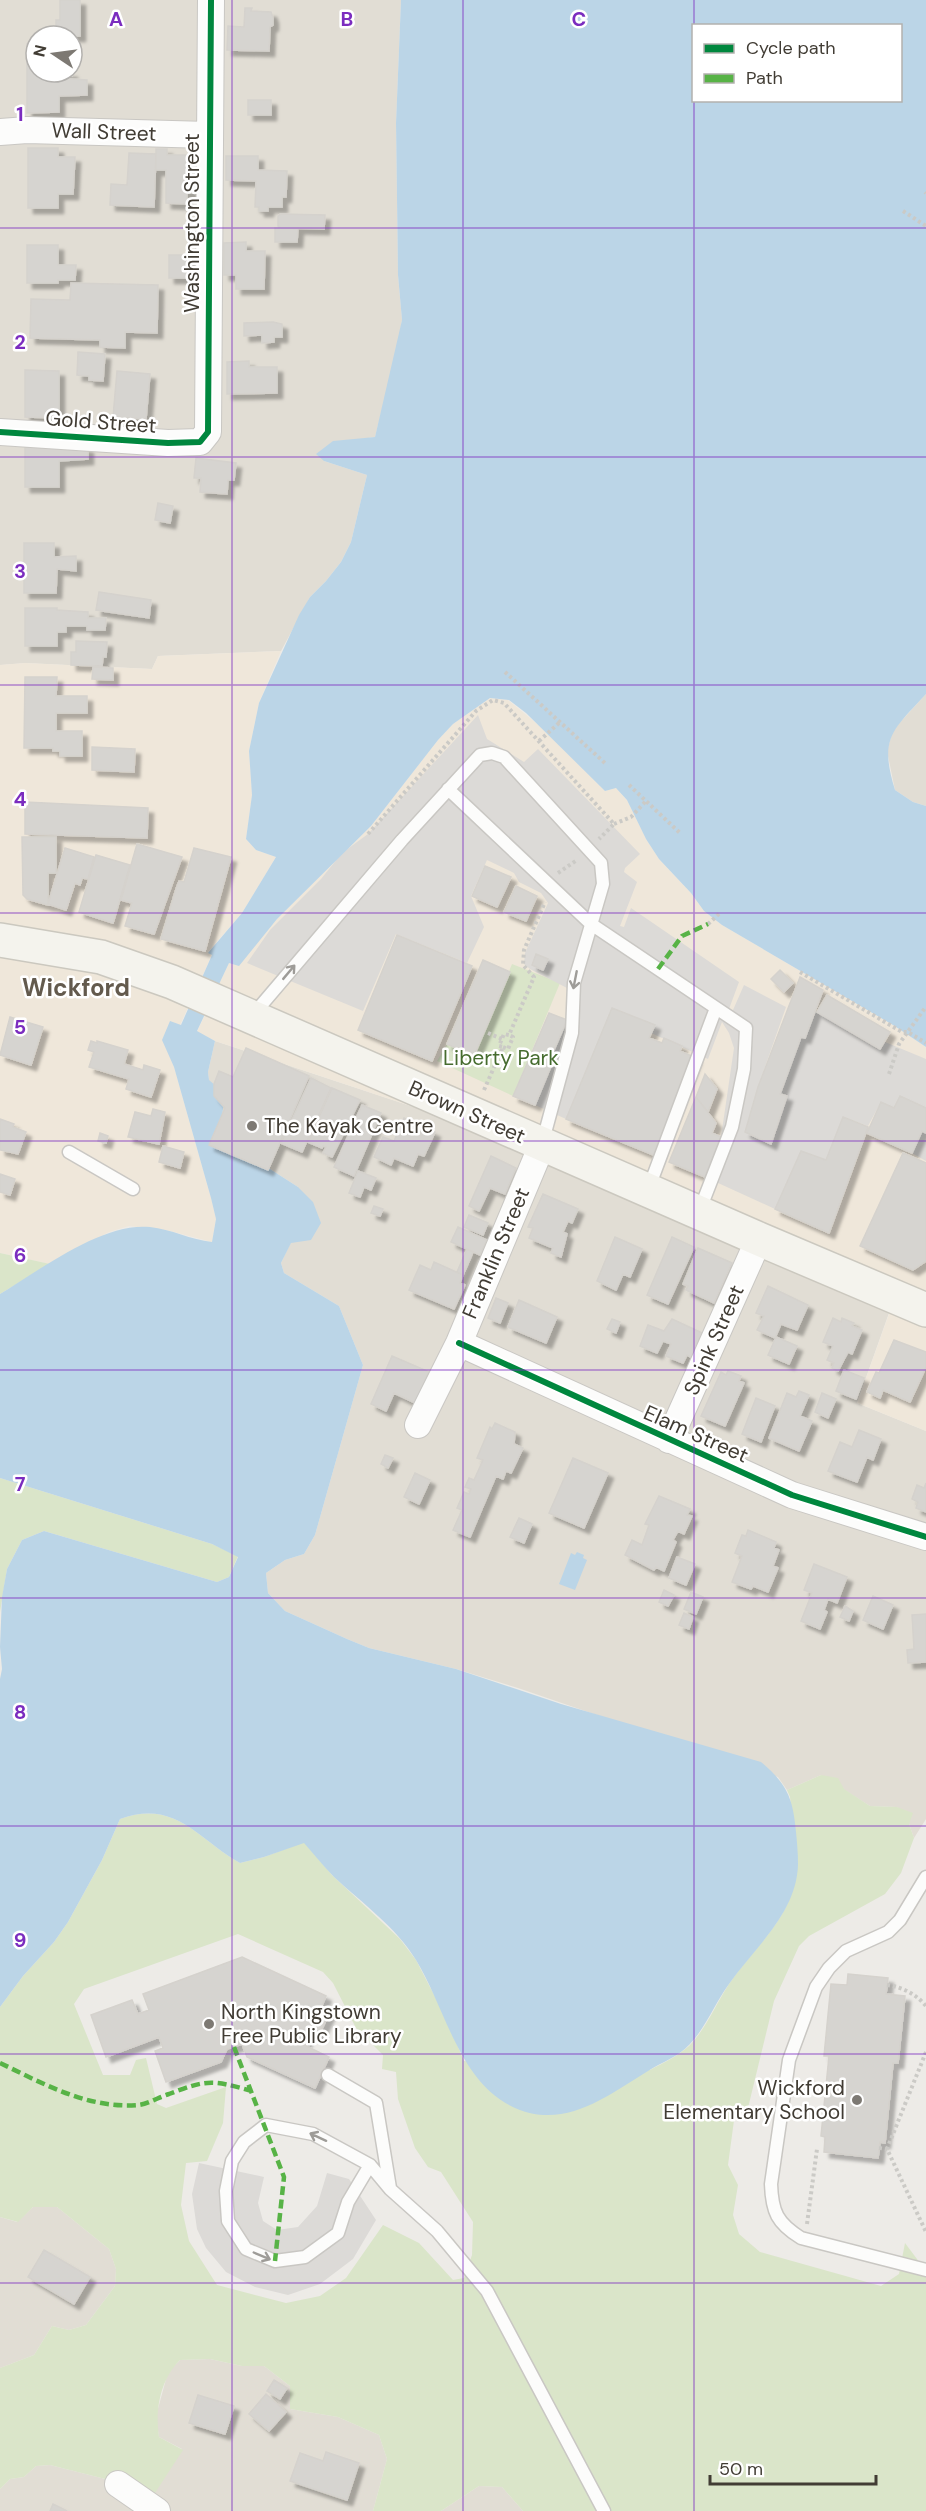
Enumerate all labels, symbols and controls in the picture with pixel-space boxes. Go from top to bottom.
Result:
text: A [109,6,123,32]
text: B [341,6,353,32]
text: C [572,6,586,32]
north arrow [24,24,84,84]
legend [692,24,902,102]
text: Cycle path [746,36,836,60]
text: N [28,43,51,59]
text: Path [746,66,783,90]
text: 1 [16,101,24,127]
street label: Wall Street [51,116,157,148]
street label: Washington Street [178,133,206,313]
text: 2 [14,329,26,355]
street label: Gold Street [44,404,158,440]
text: 3 [14,558,26,584]
text: 4 [14,786,27,812]
one-way arrow [282,965,296,980]
one-way arrow [569,970,580,990]
district label: Wickford [22,972,130,1003]
text: 5 [14,1014,26,1040]
park label: Liberty Park [443,1044,559,1072]
street label: Brown Street [404,1074,530,1150]
place label: The Kayak Centre [264,1112,434,1140]
marker: The Kayak Centre [245,1119,259,1133]
street label: Franklin Street [456,1183,536,1323]
text: 6 [14,1242,26,1268]
street label: Spink Street [677,1280,751,1400]
street label: Elam Street [639,1398,753,1470]
text: 7 [15,1471,26,1497]
text: 8 [14,1699,26,1725]
text: 9 [14,1927,26,1953]
place label: North Kingstown Free Public Library [221,1998,402,2050]
marker: North Kingstown Free Public Library [202,2017,216,2031]
place label: Wickford Elementary School [663,2074,845,2126]
marker: Wickford Elementary School [850,2093,864,2107]
one-way arrow [310,2131,328,2143]
one-way arrow [252,2251,271,2262]
scale bar [710,2448,876,2486]
text: 50 m [719,2457,763,2481]

